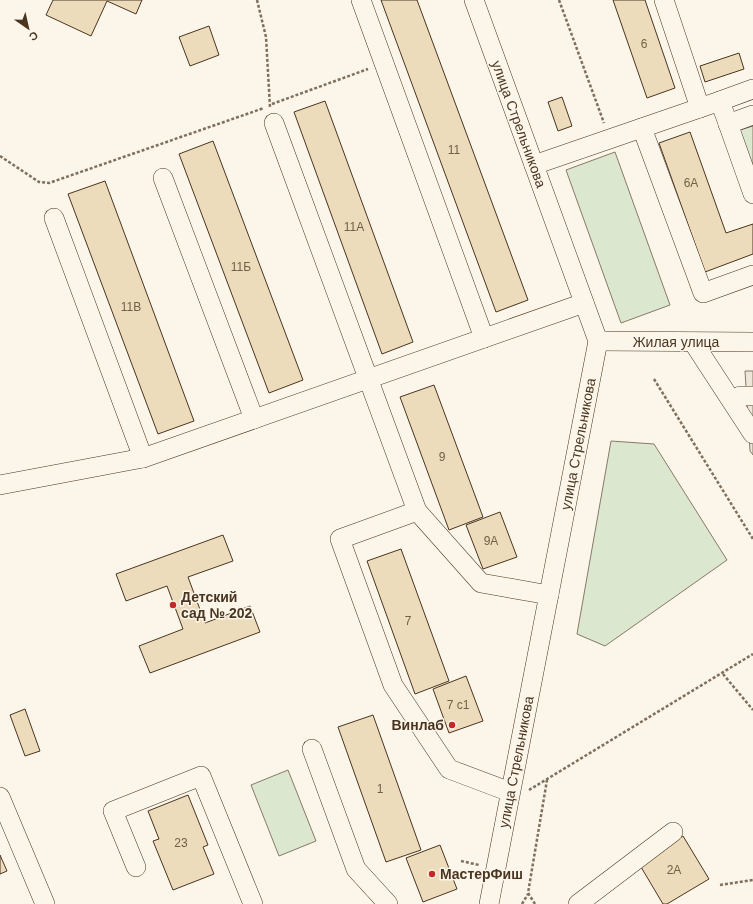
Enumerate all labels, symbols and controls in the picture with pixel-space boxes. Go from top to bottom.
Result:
north arrow [8,8,48,48]
text: С [27,29,40,44]
house number: 6 [641,37,648,51]
street label: улица Стрельникова [489,58,550,190]
house number: 11 [448,143,461,157]
house number: 6А [684,176,698,190]
house number: 11А [344,220,364,234]
house number: 11Б [231,260,251,274]
house number: 11В [121,300,141,314]
street label: Жилая улица [633,334,720,350]
street label: улица Стрельникова [557,376,599,511]
house number: 9 [439,450,446,464]
house number: 9А [484,534,498,548]
place label: Детский сад № 202 [181,589,253,621]
marker: Детский сад № 202 [168,600,178,610]
house number: 7 [405,614,412,628]
street label: улица Стрельникова [495,694,537,829]
house number: 7 с1 [447,698,470,712]
place label: Винлаб [392,717,444,733]
marker: Винлаб [447,720,457,730]
house number: 1 [377,782,384,796]
house number: 23 [174,836,188,850]
house number: 2А [667,863,681,877]
place label: МастерФиш [440,866,523,882]
marker: МастерФиш [427,869,437,879]

